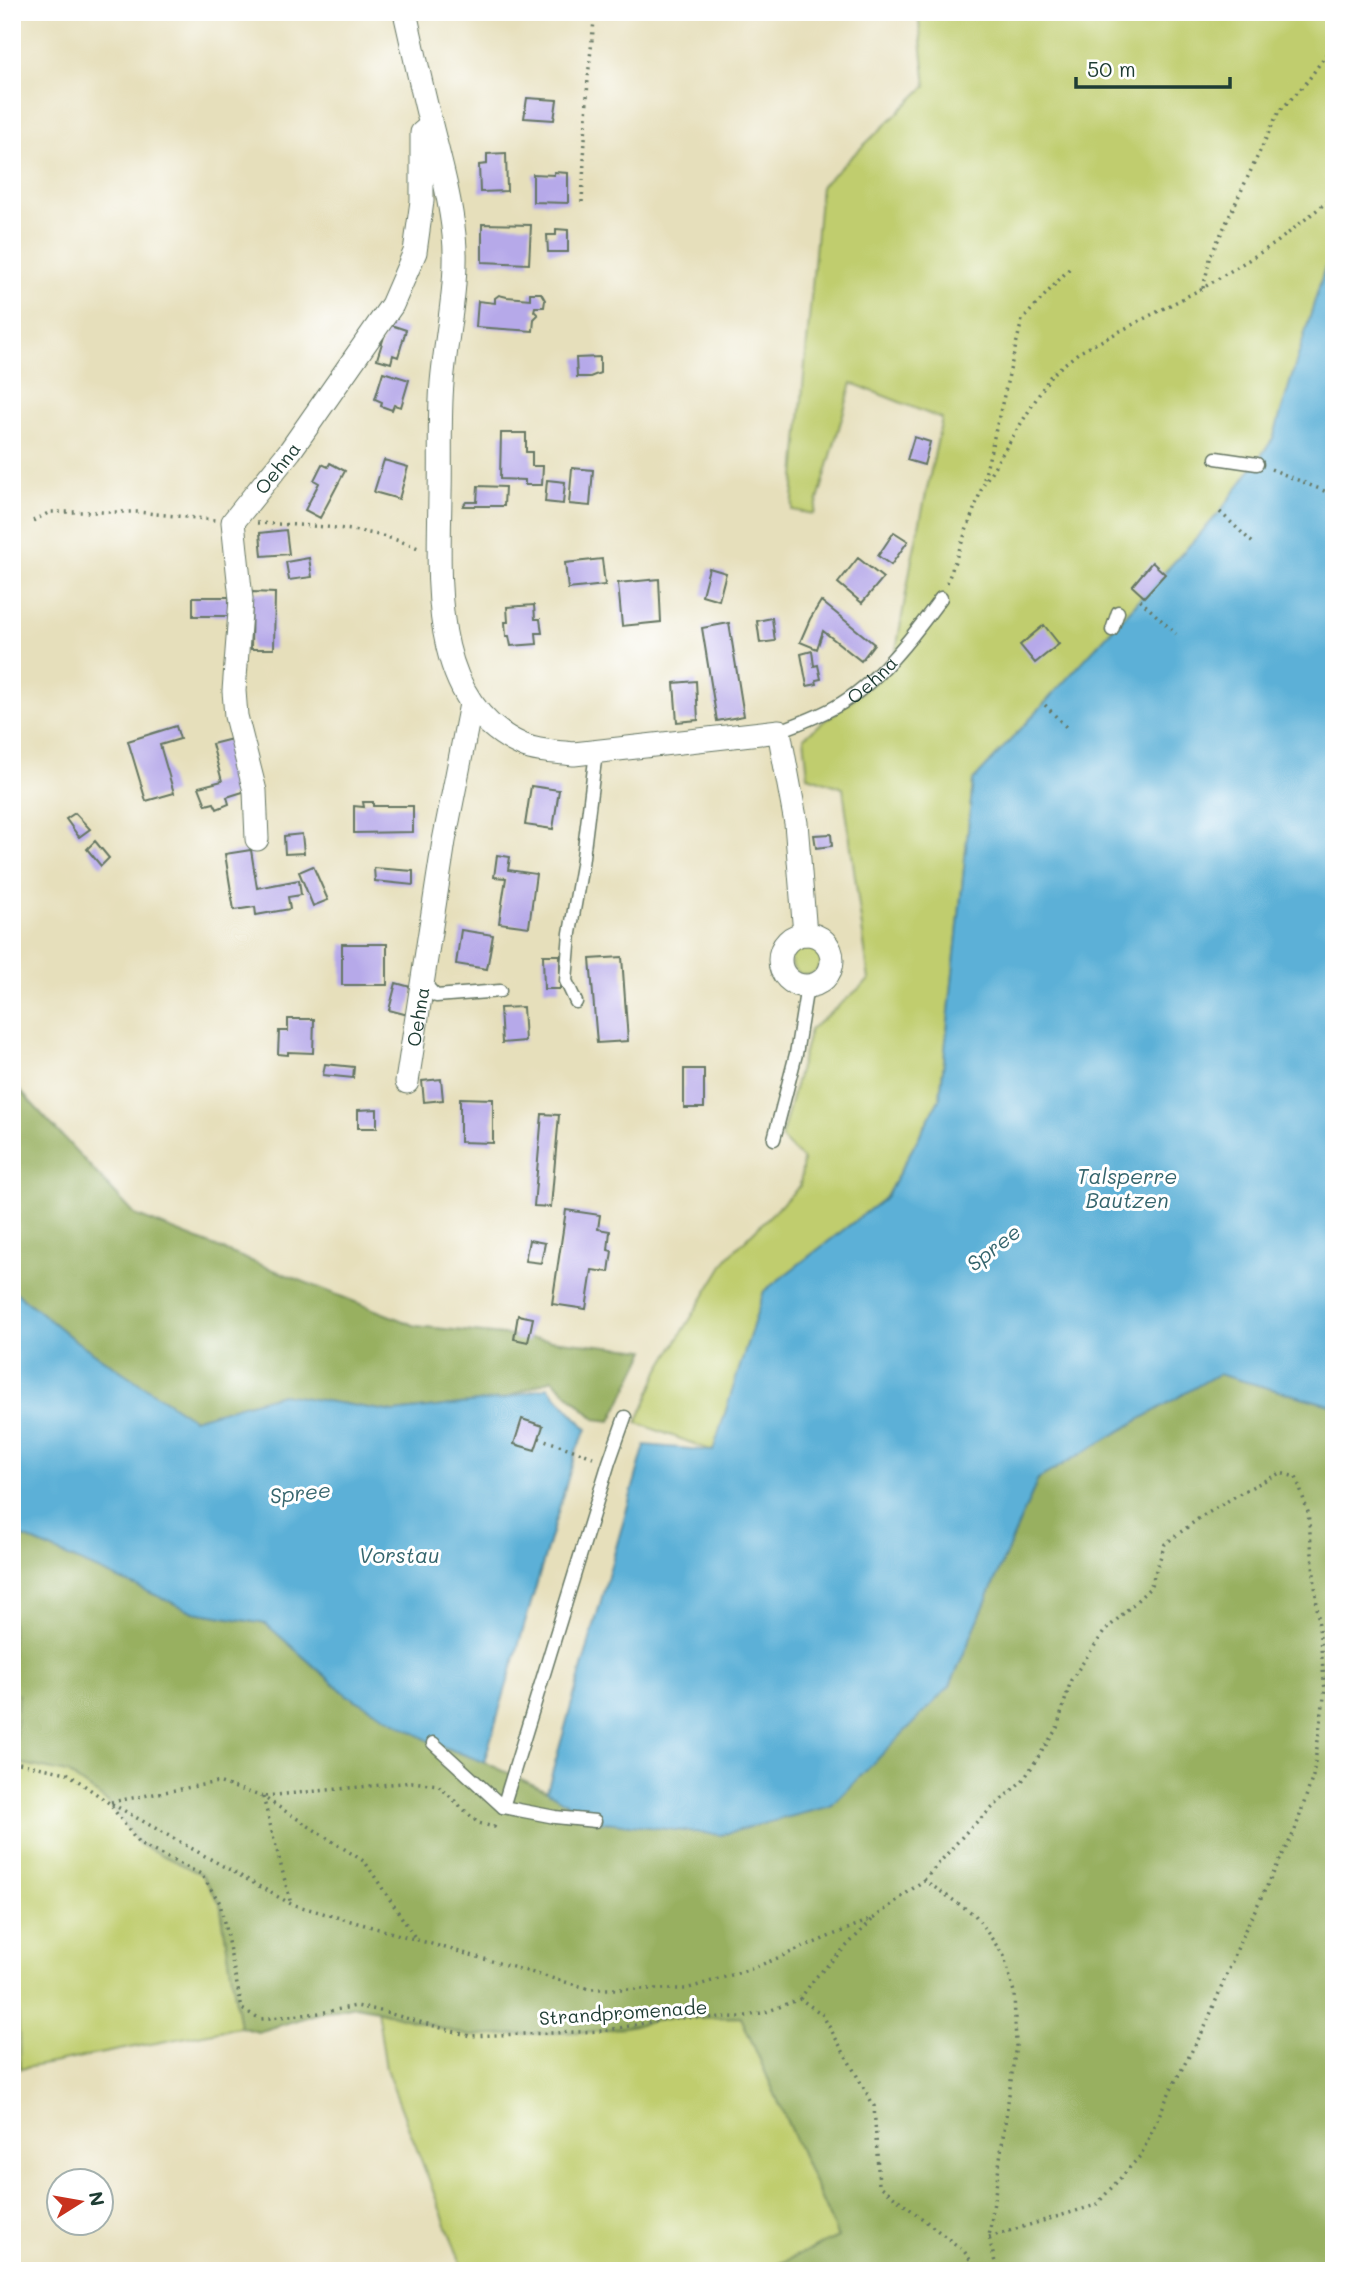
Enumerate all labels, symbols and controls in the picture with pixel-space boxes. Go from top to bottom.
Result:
scale bar [1076,46,1230,90]
text: 50 m [1087,55,1136,82]
street label: Oehna [248,437,305,499]
street label: Oehna [841,650,902,709]
street label: Oehna [400,985,434,1048]
water label: Talsperre Bautzen [1077,1162,1177,1213]
water label: Spree [961,1217,1025,1277]
water label: Spree [268,1475,332,1509]
water label: Vorstau [358,1541,440,1568]
street label: Strandpromenade [538,1994,708,2030]
north arrow [46,2168,116,2238]
text: N [84,2189,111,2208]

